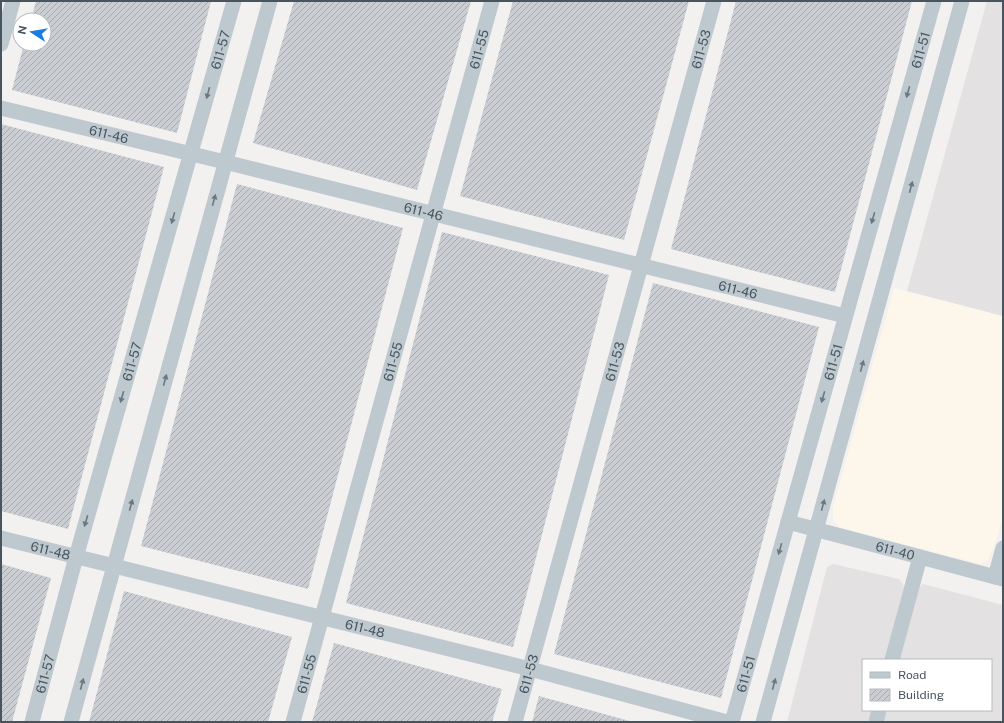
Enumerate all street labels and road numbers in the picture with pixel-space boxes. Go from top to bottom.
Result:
street label: 611-57 [207,28,233,71]
street label: 611-55 [466,28,491,71]
street label: 611-53 [688,28,713,71]
street label: 611-51 [908,30,933,70]
street label: 611-46 [88,122,130,146]
street label: 611-46 [402,199,445,223]
street label: 611-46 [717,277,759,302]
street label: 611-57 [119,340,144,383]
street label: 611-55 [380,340,405,383]
street label: 611-53 [602,340,627,383]
street label: 611-51 [821,342,845,382]
street label: 611-48 [29,538,72,562]
street label: 611-40 [874,538,916,563]
street label: 611-48 [344,616,386,640]
street label: 611-57 [33,652,57,695]
street label: 611-55 [294,652,319,695]
street label: 611-53 [516,652,541,695]
street label: 611-51 [733,654,758,694]

